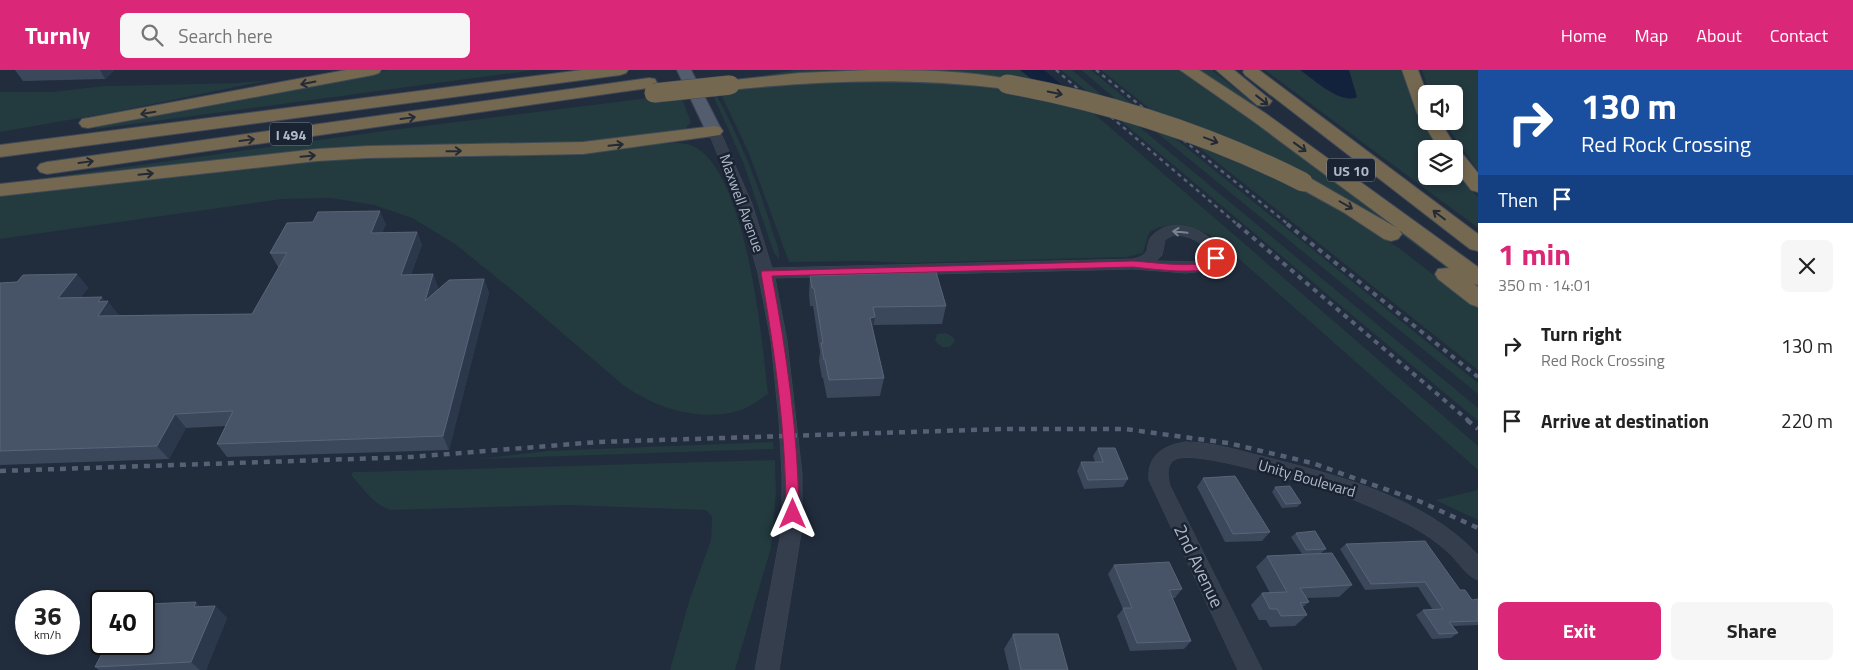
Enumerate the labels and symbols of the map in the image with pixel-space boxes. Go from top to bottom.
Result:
one-way arrow [301,79,317,89]
one-way arrow [1047,89,1063,98]
one-way arrow [1255,95,1269,105]
one-way arrow [141,108,157,118]
one-way arrow [399,112,415,122]
road number: I 494 [270,122,312,146]
one-way arrow [238,135,254,145]
one-way arrow [1203,135,1218,145]
one-way arrow [608,140,624,150]
one-way arrow [1293,142,1307,152]
one-way arrow [445,146,461,156]
one-way arrow [299,151,315,161]
street label: Maxwell Avenue [714,151,770,255]
one-way arrow [78,157,94,167]
road number: US 10 [1327,158,1375,182]
one-way arrow [138,169,154,179]
one-way arrow [1338,201,1352,211]
one-way arrow [1433,209,1446,220]
one-way arrow [1173,227,1189,237]
pin [1195,237,1237,279]
street label: Unity Boulevard [1256,453,1358,503]
position arrow [766,487,818,539]
street label: 2nd Avenue [1167,520,1231,612]
speed limit sign: 40 [90,590,155,655]

